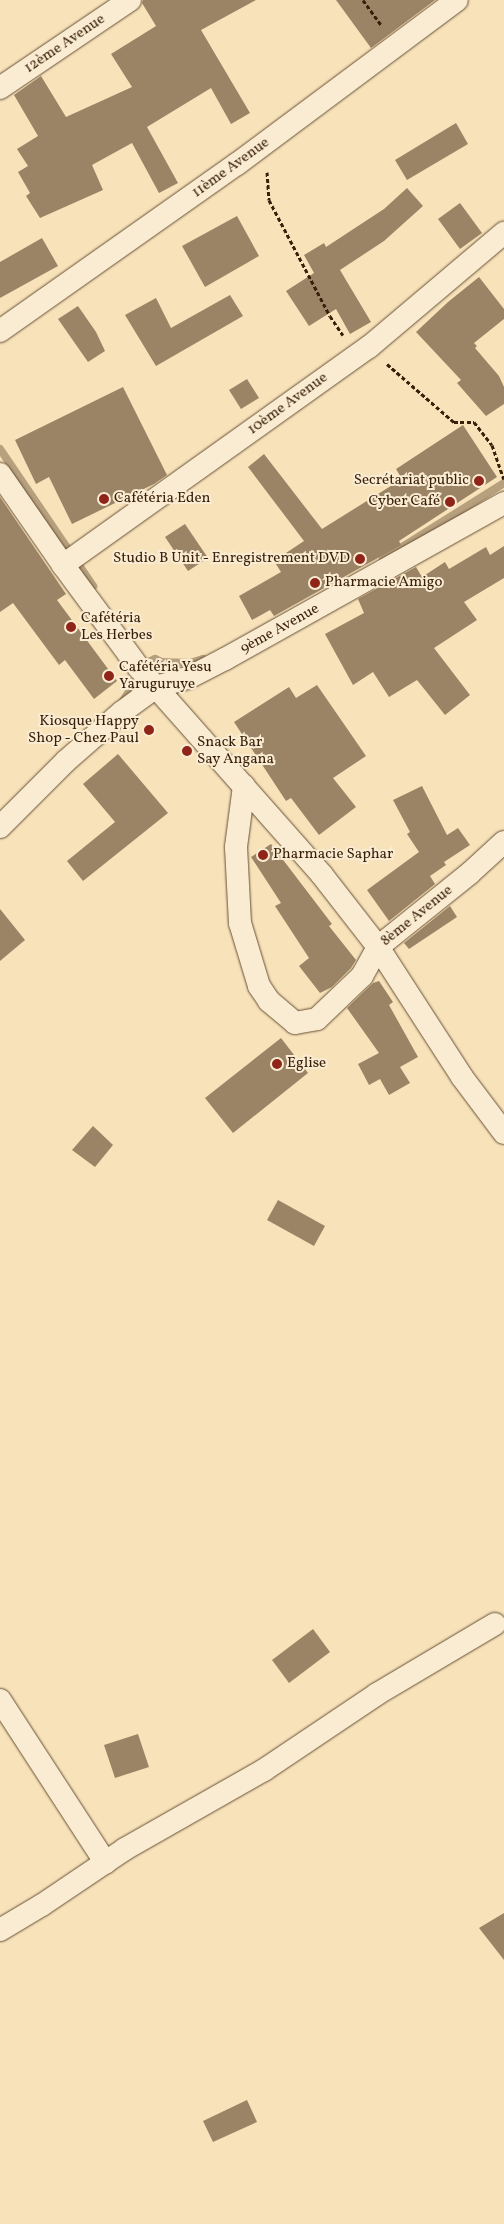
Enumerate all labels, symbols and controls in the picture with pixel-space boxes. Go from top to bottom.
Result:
street label: 12ème Avenue [21,10,109,78]
street label: 11ème Avenue [189,134,273,202]
street label: 10ème Avenue [245,369,331,439]
place label: Secrétariat public [354,472,469,490]
marker: Secrétariat public [473,475,485,487]
place label: Cafétéria Eden [114,490,211,508]
marker: Cafétéria Eden [98,493,110,505]
place label: Cyber Café [369,493,440,511]
marker: Cyber Café [444,496,456,508]
place label: Studio B Unit - Enregistrement DVD [112,550,350,568]
marker: Studio B Unit - Enregistrement DVD [354,553,366,565]
place label: Pharmacie Amigo [325,574,442,592]
marker: Pharmacie Amigo [309,577,321,589]
street label: 9ème Avenue [237,600,323,658]
place label: Cafétéria Les Herbes [81,609,152,644]
marker: Cafétéria Les Herbes [65,621,77,633]
place label: Cafétéria Yesu Yaruguruye [119,658,212,693]
marker: Cafétéria Yesu Yaruguruye [103,670,115,682]
place label: Kiosque Happy Shop - Chez Paul [27,712,139,747]
marker: Kiosque Happy Shop - Chez Paul [143,724,155,736]
place label: Snack Bar Say Angana [197,733,274,768]
marker: Snack Bar Say Angana [181,745,193,757]
place label: Pharmacie Saphar [273,846,393,864]
marker: Pharmacie Saphar [257,849,269,861]
street label: 8ème Avenue [377,882,457,950]
place label: Eglise [287,1055,326,1073]
marker: Eglise [271,1058,283,1070]

